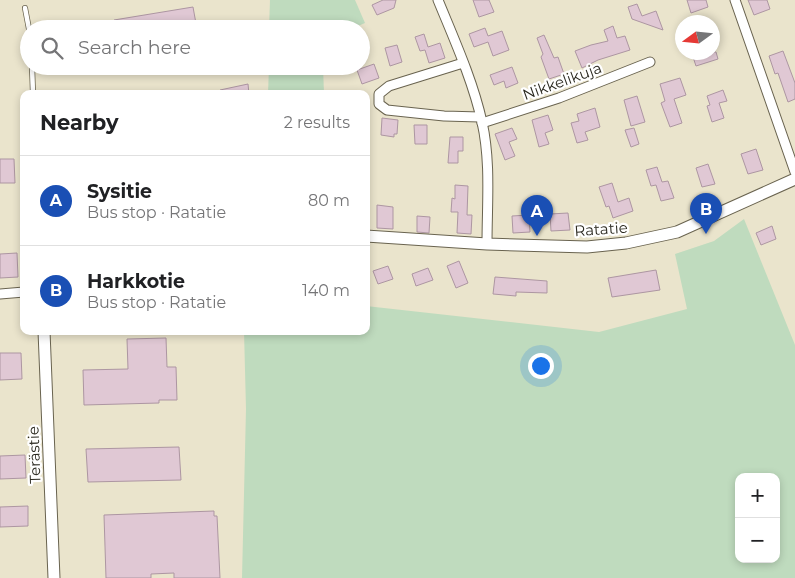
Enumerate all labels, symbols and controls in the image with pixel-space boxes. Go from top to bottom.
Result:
north arrow [675,15,720,60]
search box [20,20,370,75]
icon: search [38,34,66,62]
text: Search here [78,36,191,59]
street label: Nikkelikuja [520,58,604,104]
text: Nearby [40,110,119,135]
text: 2 results [284,113,350,132]
text: Sysitie [87,180,152,203]
text: A [50,191,62,210]
text: 80 m [308,191,350,210]
pin: B [690,193,722,234]
pin: A [521,195,553,236]
text: Bus stop · Ratatie [87,203,226,222]
street label: Ratatie [574,218,628,240]
text: Harkkotie [87,270,185,293]
text: B [50,281,62,300]
text: 140 m [302,281,350,300]
text: Bus stop · Ratatie [87,293,226,312]
your location [528,353,554,379]
street label: Terästie [24,426,44,484]
map controls [735,473,780,563]
button: + [735,473,780,518]
button: − [735,518,780,563]

